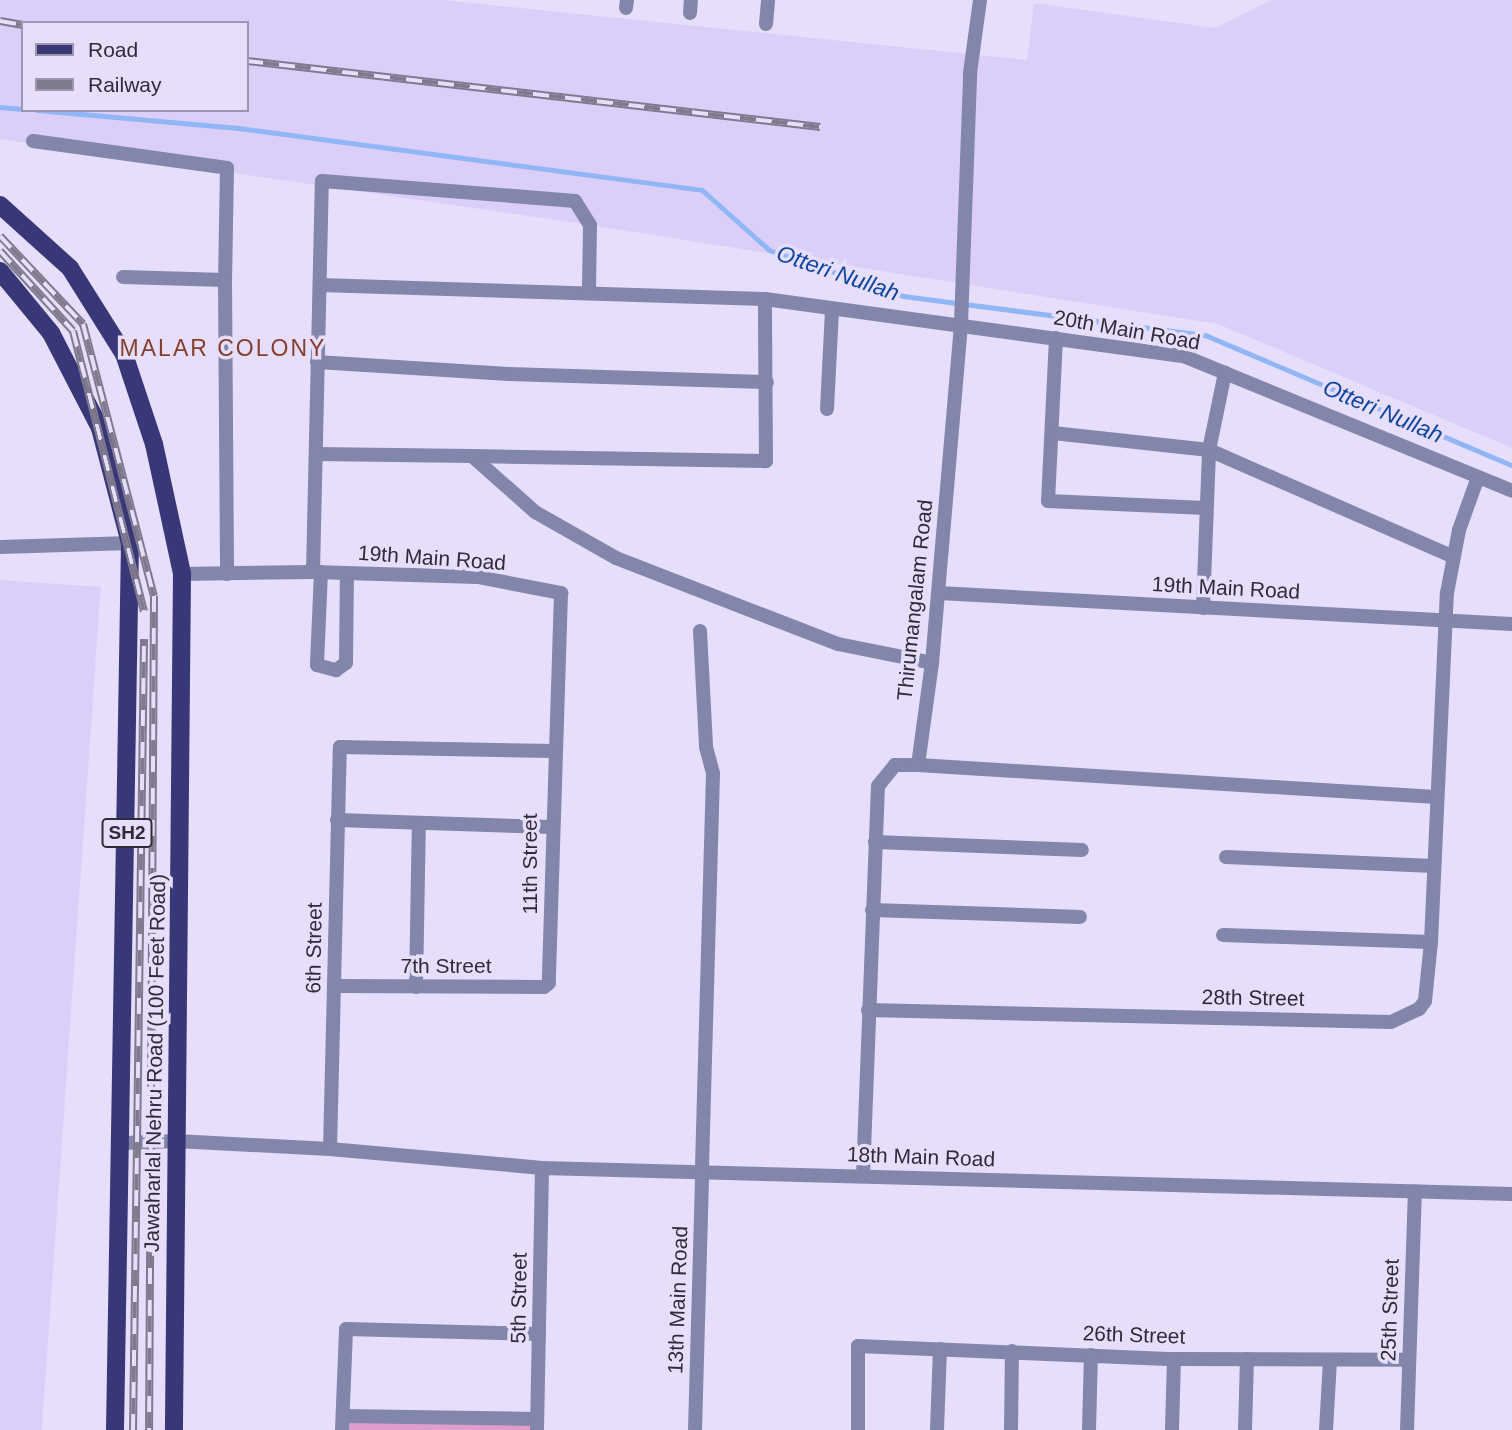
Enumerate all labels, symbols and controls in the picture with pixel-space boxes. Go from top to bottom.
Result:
legend [21,21,248,112]
text: Road [88,38,138,61]
text: Railway [88,73,162,96]
water label: Otteri Nullah [773,239,903,307]
street label: 20th Main Road [1052,305,1202,355]
district label: MALAR COLONY [121,334,325,362]
water label: Otteri Nullah [1319,373,1447,449]
street label: Thirumangalam Road [892,498,938,702]
street label: 19th Main Road [357,540,507,576]
street label: 19th Main Road [1151,572,1301,604]
street label: 11th Street [517,813,543,915]
road number: SH2 [101,818,153,848]
street label: Jawaharlal Nehru Road (100 Feet Road) [139,874,171,1252]
street label: 6th Street [301,902,327,994]
street label: 7th Street [400,953,492,979]
street label: 28th Street [1201,985,1305,1011]
street label: 18th Main Road [846,1142,996,1172]
street label: 13th Main Road [663,1225,693,1375]
street label: 5th Street [506,1252,532,1344]
street label: 25th Street [1376,1258,1404,1362]
street label: 26th Street [1082,1321,1186,1349]

